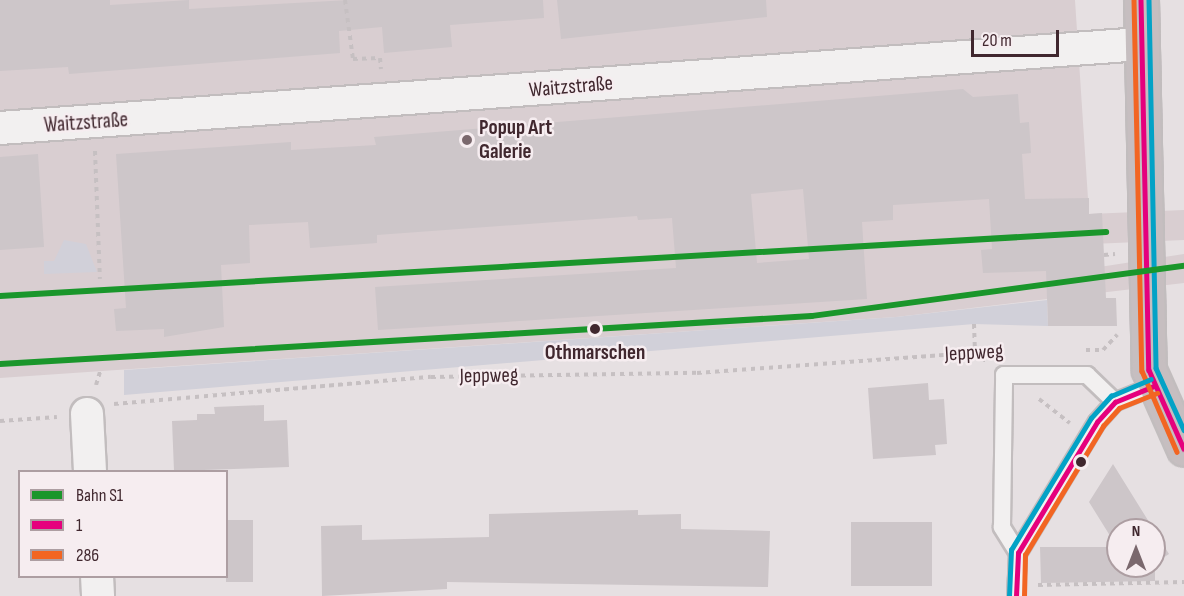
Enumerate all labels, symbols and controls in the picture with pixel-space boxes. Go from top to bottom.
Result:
scale bar [974,18,1062,56]
text: 20 m [982,30,1012,51]
street label: Waitzstraße [528,71,614,103]
street label: Waitzstraße [43,107,129,139]
place label: Popup Art Galerie [479,115,552,165]
marker: Popup Art Galerie [460,133,474,147]
marker: Othmarschen [586,320,604,338]
street label: Jeppweg [944,339,1004,367]
place label: Othmarschen [545,340,645,366]
street label: Jeppweg [460,363,518,389]
unlabelled marker [1075,456,1087,468]
legend [18,470,228,578]
text: Bahn S1 [76,485,123,506]
text: 1 [76,515,82,536]
north arrow [1106,518,1166,578]
text: N [1132,522,1140,541]
text: 286 [76,545,99,566]

